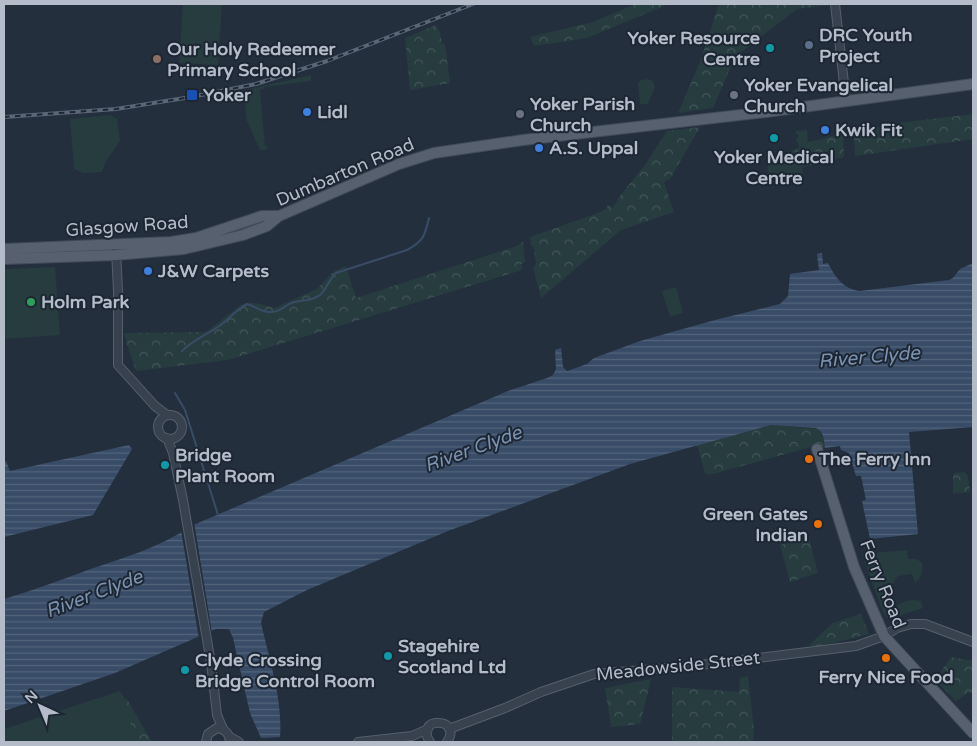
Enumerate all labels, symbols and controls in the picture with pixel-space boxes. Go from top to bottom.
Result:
place label: DRC Youth Project [819,24,912,67]
place label: Yoker Resource Centre [628,27,760,70]
place label: Our Holy Redeemer Primary School [167,38,337,81]
marker: DRC Youth Project [803,39,815,51]
marker: Yoker Resource Centre [764,42,776,54]
marker: Our Holy Redeemer Primary School [151,53,163,65]
place label: Yoker Evangelical Church [744,74,893,117]
place label: Yoker [203,84,252,106]
marker: Yoker [185,88,199,102]
marker: Yoker Evangelical Church [728,89,740,101]
place label: Yoker Parish Church [530,93,635,136]
place label: Lidl [317,101,348,123]
marker: Lidl [301,106,313,118]
marker: Yoker Parish Church [514,108,526,120]
place label: Kwik Fit [835,119,903,141]
marker: Kwik Fit [819,124,831,136]
marker: Yoker Medical Centre [768,132,780,144]
street label: Dumbarton Road [273,133,417,211]
place label: A.S. Uppal [549,137,638,159]
marker: A.S. Uppal [533,142,545,154]
place label: Yoker Medical Centre [714,146,834,189]
street label: Glasgow Road [65,211,189,241]
place label: J&W Carpets [157,260,269,282]
marker: J&W Carpets [142,265,154,277]
place label: Holm Park [41,291,130,313]
marker: Holm Park [25,296,37,308]
water label: River Clyde [817,341,922,372]
water label: River Clyde [421,421,526,477]
place label: Bridge Plant Room [175,444,275,487]
place label: The Ferry Inn [818,448,931,470]
marker: The Ferry Inn [803,453,815,465]
marker: Bridge Plant Room [159,459,171,471]
place label: Green Gates Indian [703,503,808,546]
marker: Green Gates Indian [812,518,824,530]
street label: Ferry Road [855,536,911,632]
water label: River Clyde [42,565,147,623]
place label: Stagehire Scotland Ltd [398,635,506,678]
street label: Meadowside Street [595,646,761,686]
place label: Clyde Crossing Bridge Control Room [195,649,375,692]
marker: Stagehire Scotland Ltd [382,650,394,662]
marker: Ferry Nice Food [880,652,892,664]
marker: Clyde Crossing Bridge Control Room [179,664,191,676]
place label: Ferry Nice Food [818,666,954,688]
north arrow [15,681,65,731]
text: N [21,687,41,707]

